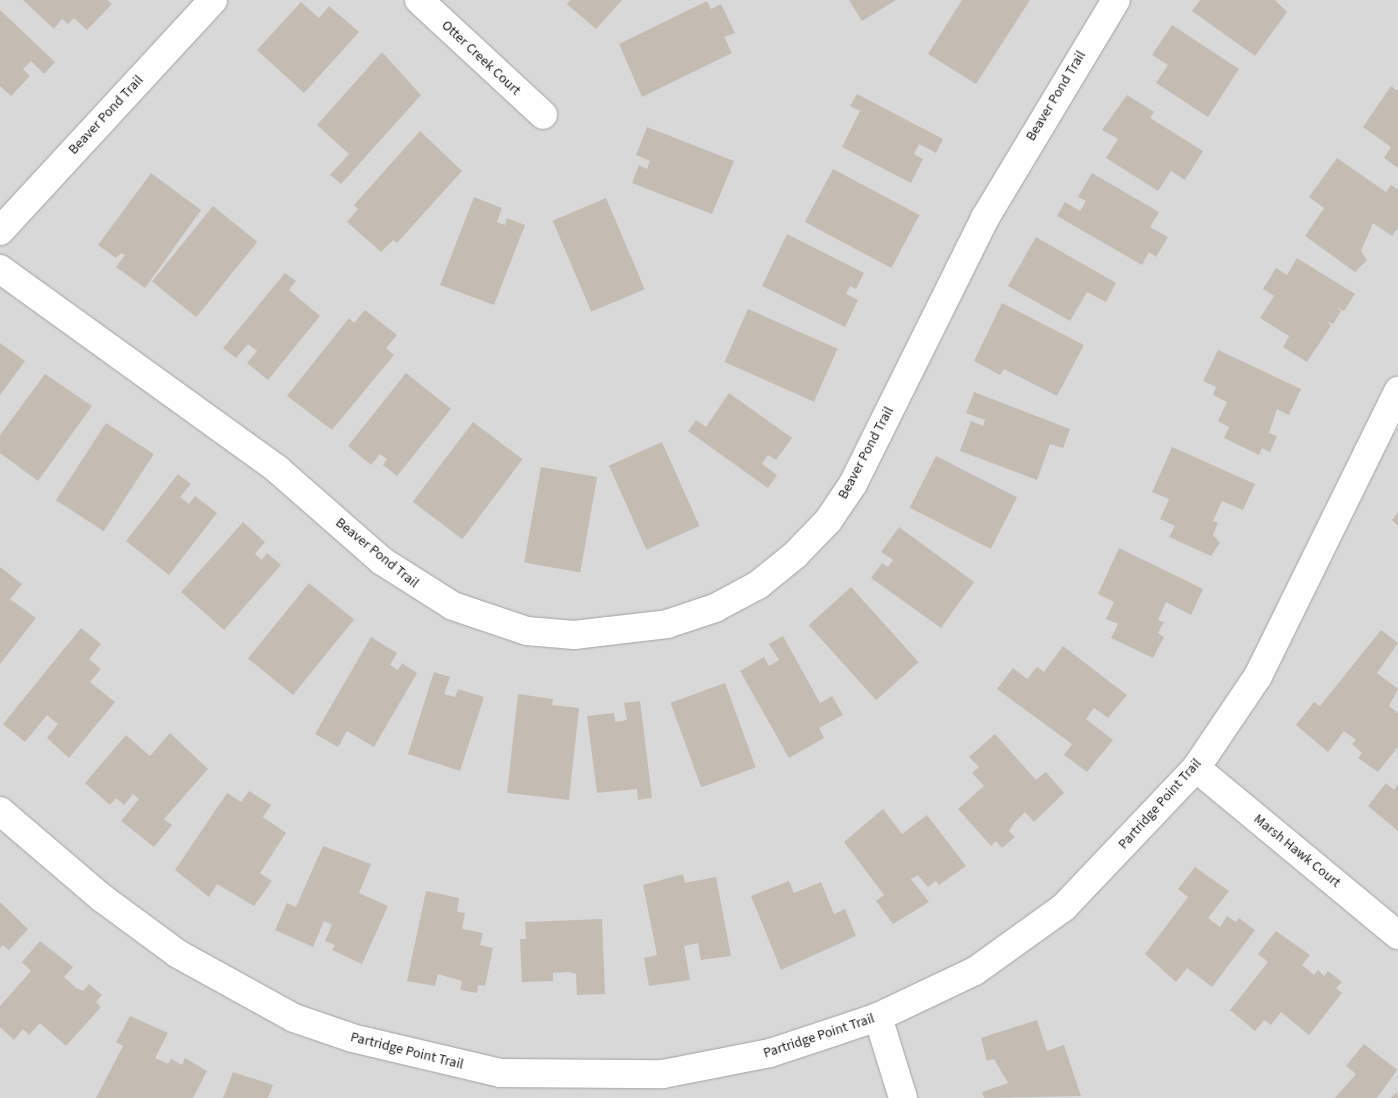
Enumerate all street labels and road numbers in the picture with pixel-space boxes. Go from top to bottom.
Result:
street label: Otter Creek Court [438,17,524,99]
street label: Beaver Pond Trail [1023,48,1089,144]
street label: Beaver Pond Trail [65,72,147,158]
street label: Beaver Pond Trail [835,404,897,502]
street label: Beaver Pond Trail [332,514,422,592]
street label: Partridge Point Trail [1115,755,1205,853]
street label: Marsh Hawk Court [1250,811,1344,891]
street label: Partridge Point Trail [761,1010,877,1062]
street label: Partridge Point Trail [349,1029,465,1073]

